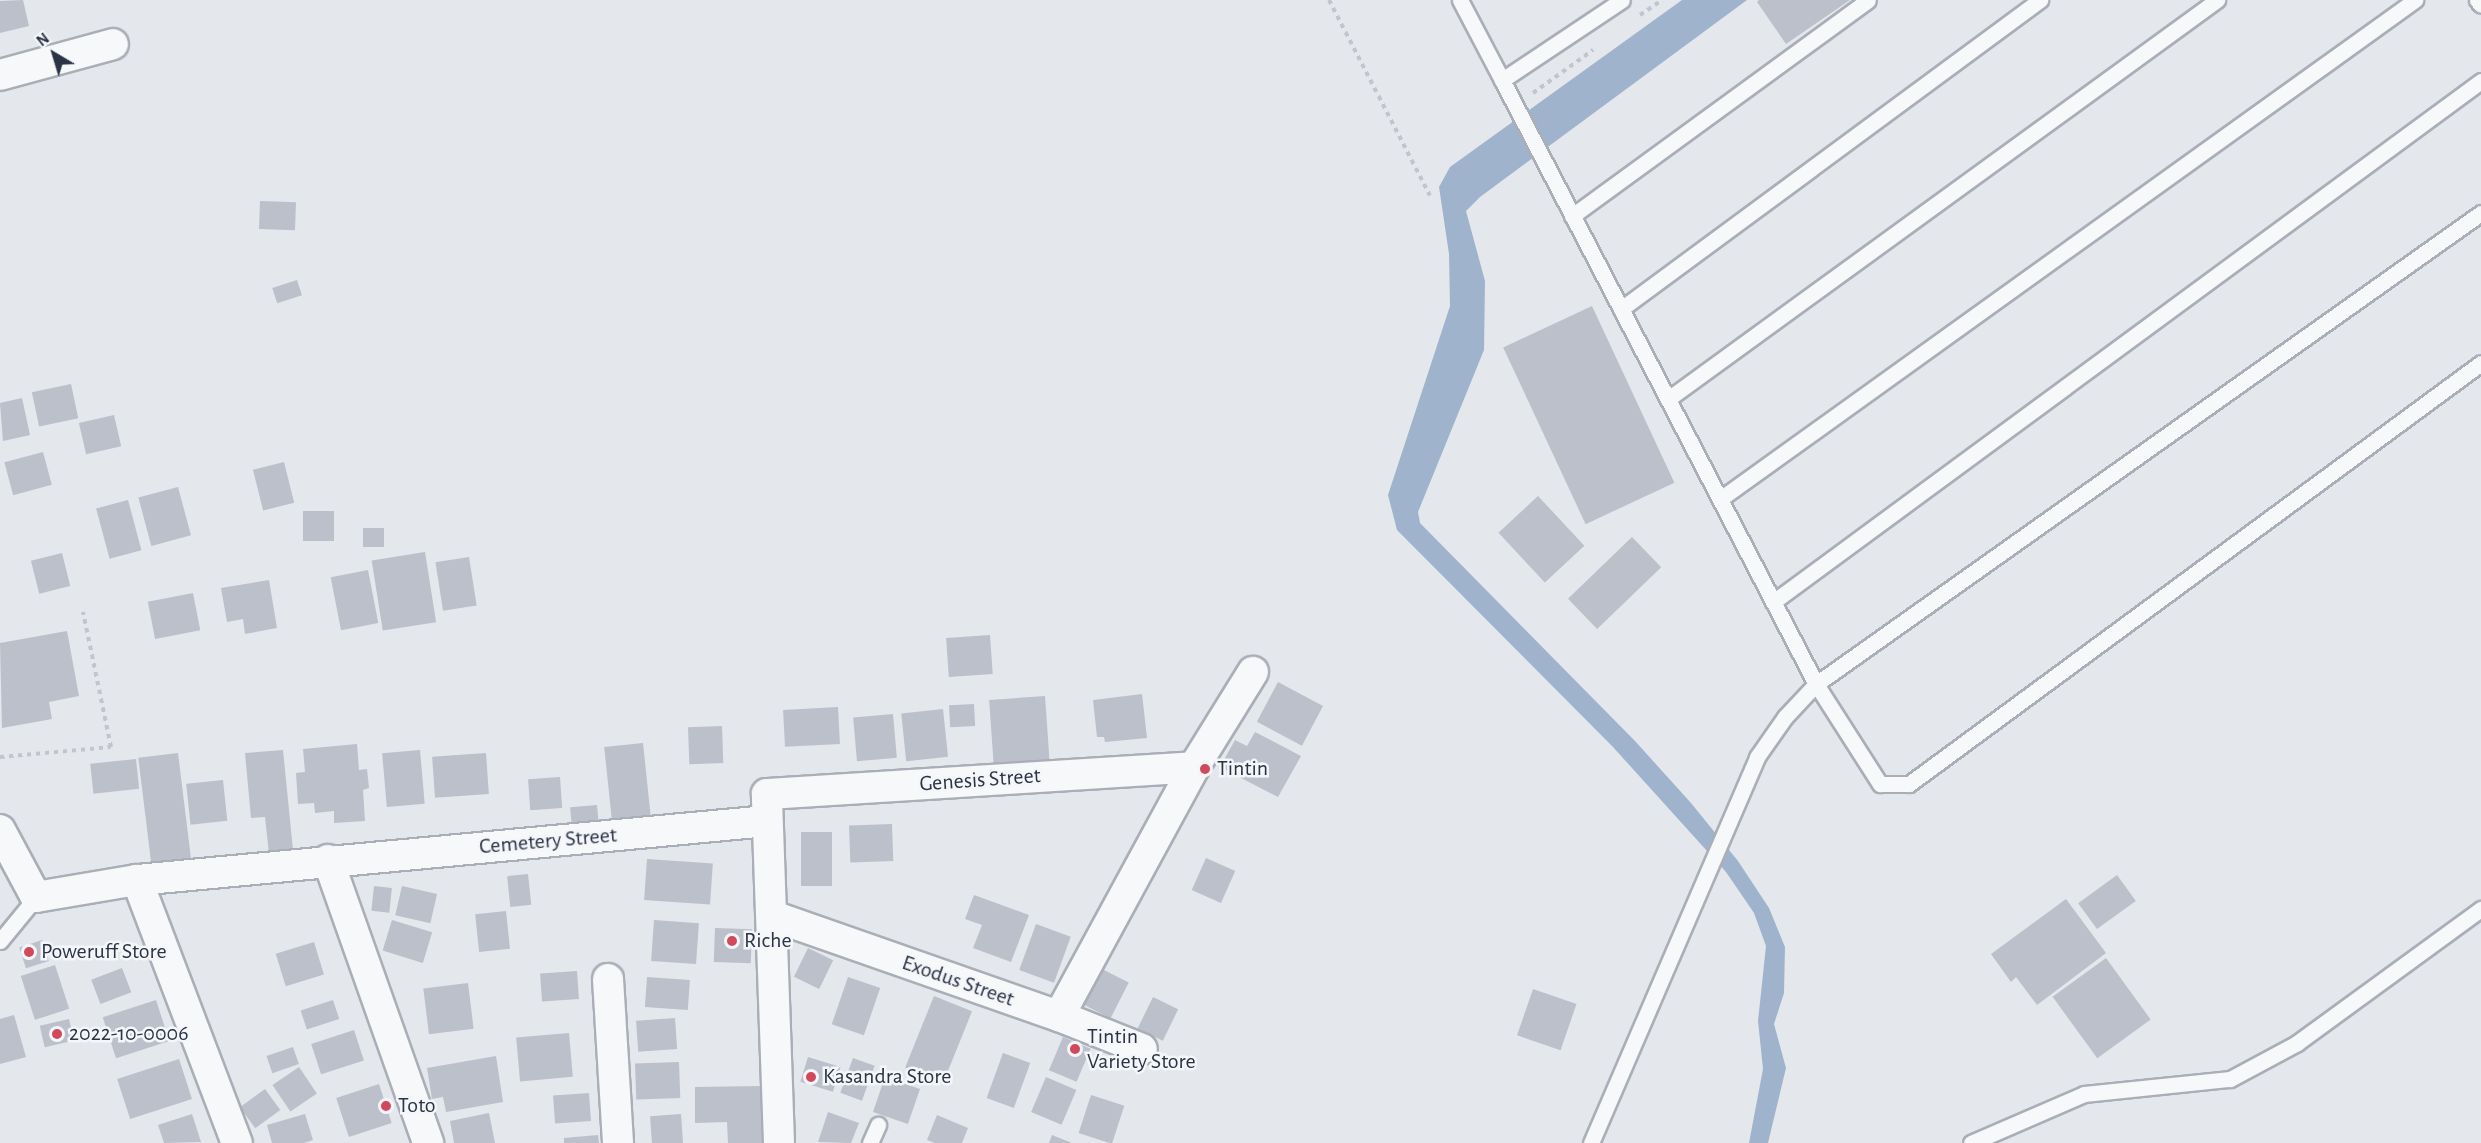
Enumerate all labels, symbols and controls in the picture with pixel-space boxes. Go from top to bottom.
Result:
north arrow [24,24,84,84]
text: N [34,30,52,50]
place label: Tintin [1217,756,1268,782]
marker: Tintin [1198,762,1212,776]
street label: Genesis Street [919,763,1041,797]
street label: Cemetery Street [478,822,618,860]
place label: Riche [744,928,792,954]
marker: Riche [725,934,739,948]
place label: Poweruff Store [41,939,167,965]
marker: Poweruff Store [22,945,36,959]
street label: Exodus Street [898,950,1018,1012]
place label: 2022-10-0006 [69,1021,189,1047]
place label: Tintin Variety Store [1087,1023,1196,1074]
marker: 2022-10-0006 [50,1027,64,1041]
marker: Tintin Variety Store [1068,1042,1082,1056]
place label: Kasandra Store [823,1064,951,1090]
marker: Kasandra Store [804,1070,818,1084]
place label: Toto [398,1093,436,1119]
marker: Toto [379,1099,393,1113]

